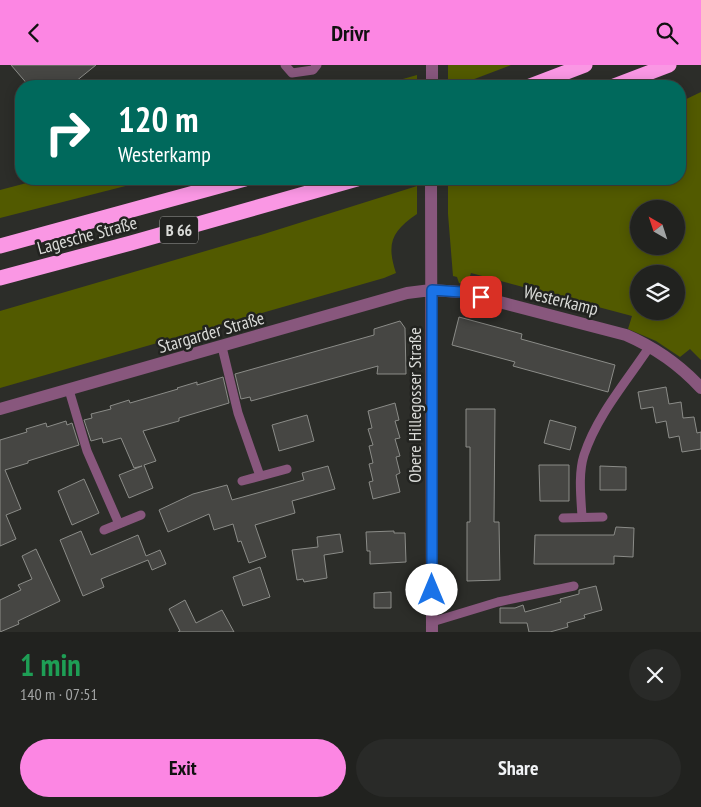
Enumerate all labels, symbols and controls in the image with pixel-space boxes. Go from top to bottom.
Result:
icon: back [20,19,48,47]
text: Drivr [331,19,370,47]
icon: search [653,19,681,47]
text: 120 m [118,96,199,142]
icon: right [35,100,100,165]
text: Westerkamp [118,140,211,168]
north arrow [630,200,685,255]
map controls [630,200,685,320]
street label: Lagesche Straße [35,211,139,259]
road number: B 66 [160,217,198,243]
button: layers [630,265,685,320]
pin [460,276,502,318]
street label: Westerkamp [521,280,601,320]
icon: arrive [467,283,495,311]
street label: Stargarder Straße [155,306,267,358]
street label: Obere Hillegosser Straße [403,327,426,483]
position arrow [405,563,457,615]
text: 1 min [20,645,81,684]
button: close [629,649,681,701]
text: 140 m · 07:51 [20,684,98,704]
button: Exit [20,739,346,797]
button: Share [356,739,681,797]

